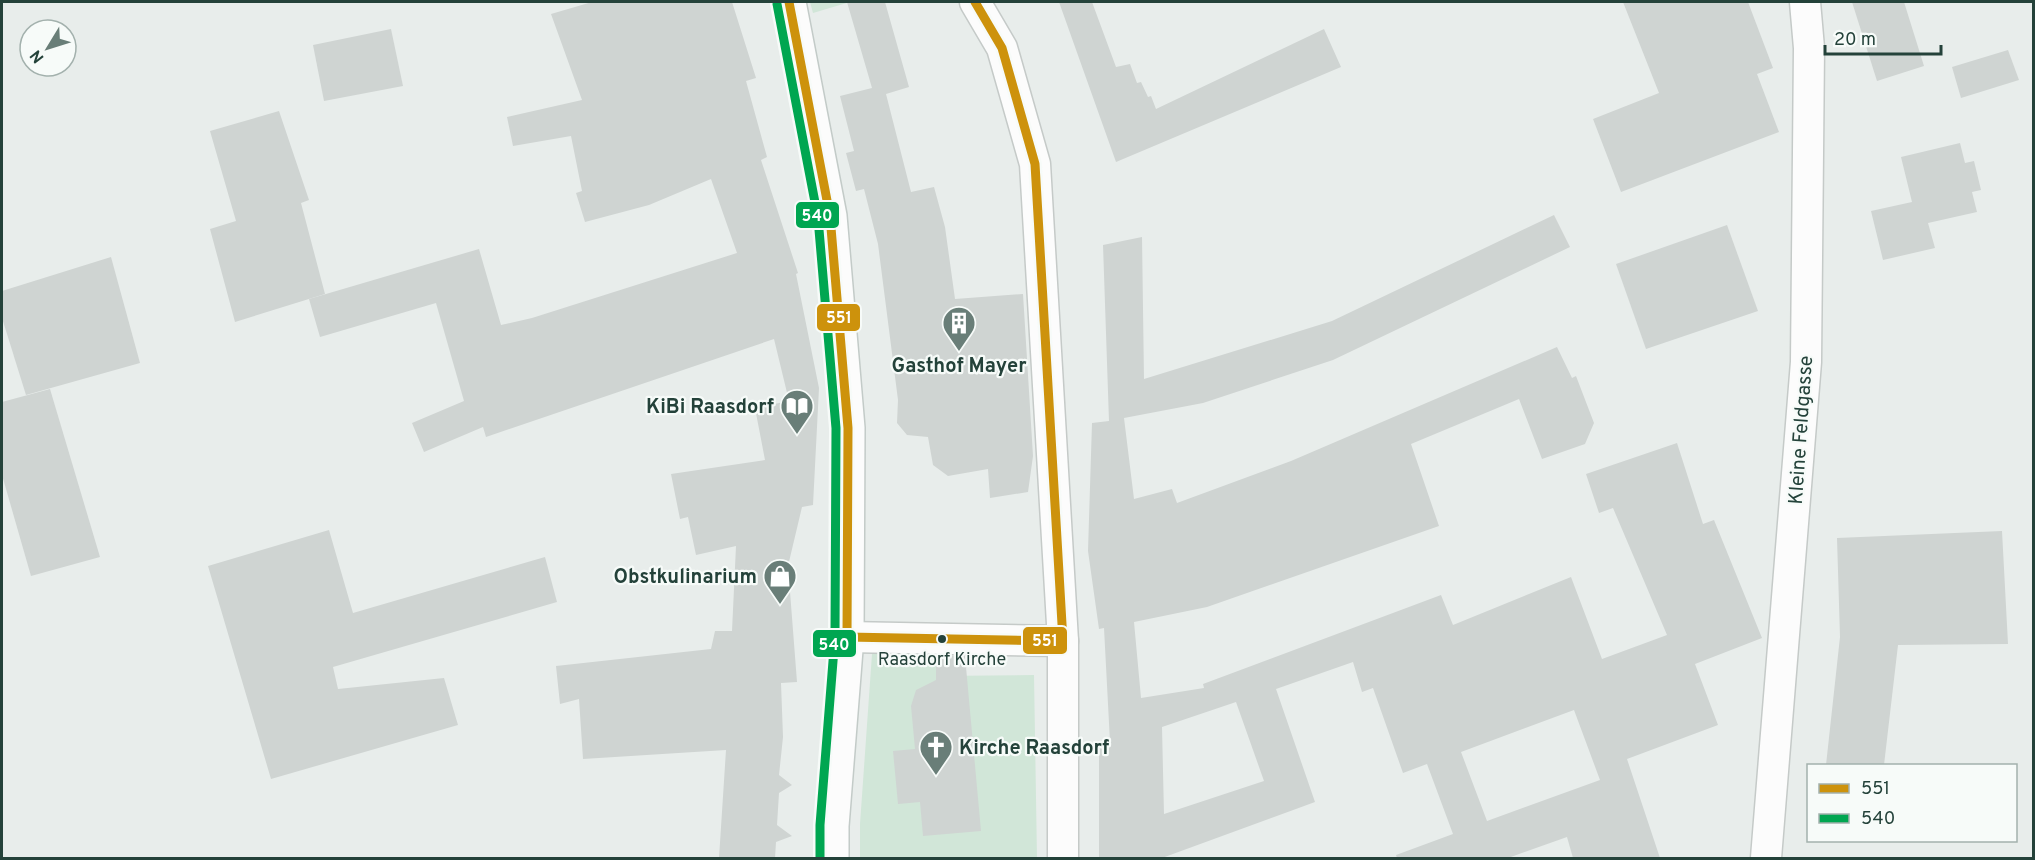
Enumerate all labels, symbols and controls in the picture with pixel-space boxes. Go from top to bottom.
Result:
north arrow [18,18,78,78]
scale bar [1825,18,1940,56]
text: 20 m [1834,29,1876,52]
text: N [26,45,49,67]
line badge: 540 [795,201,840,229]
text: 540 [802,207,832,227]
line badge: 551 [816,303,861,332]
building icon: Gasthof Mayer [941,305,977,352]
text: 551 [826,309,852,329]
place label: Gasthof Mayer [892,354,1027,380]
street label: Kleine Feldgasse [1784,355,1820,506]
library icon: KiBi Raasdorf [779,388,815,435]
place label: KiBi Raasdorf [646,395,774,421]
shop icon: Obstkulinarium [762,558,798,605]
place label: Obstkulinarium [614,565,757,591]
line badge: 551 [1022,626,1068,655]
line badge: 540 [812,629,857,658]
text: 551 [1032,632,1058,652]
marker: Raasdorf Kirche [936,633,948,645]
text: 540 [819,636,849,656]
place label: Raasdorf Kirche [878,649,1006,672]
church icon: Kirche Raasdorf [918,729,954,776]
place label: Kirche Raasdorf [959,736,1109,762]
legend [1807,764,2017,842]
text: 551 [1861,778,1890,801]
text: 540 [1861,808,1895,831]

